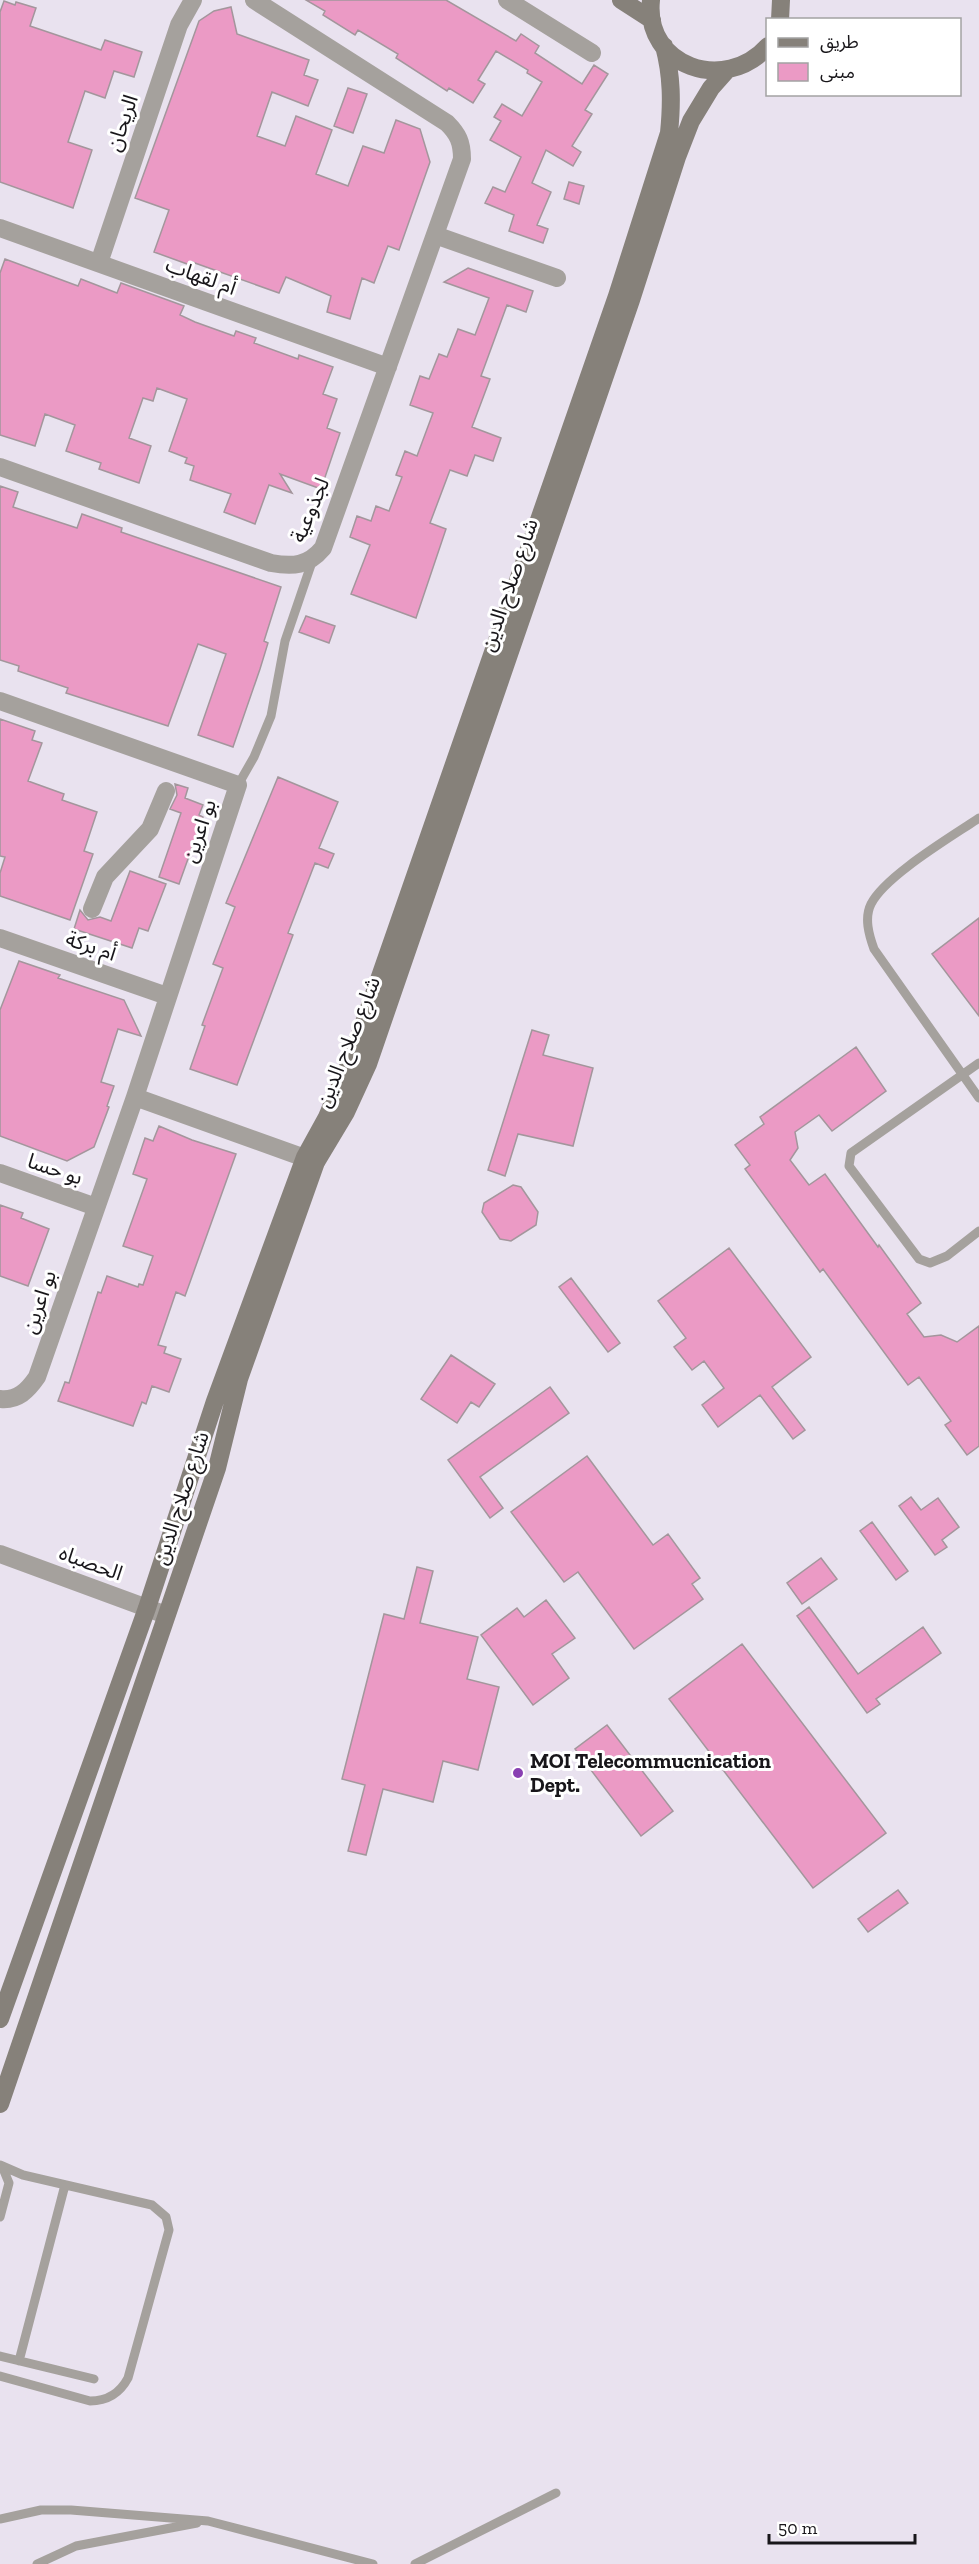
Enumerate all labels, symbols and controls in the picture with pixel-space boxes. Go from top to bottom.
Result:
legend [766,18,961,96]
text: طريق [820,31,859,53]
text: مبنى [820,61,855,83]
street label: الريحان [100,91,143,154]
street label: أم لقهاب [161,251,240,304]
street label: لجذوعية [285,474,334,546]
street label: شارع صلاح الدين [474,515,546,655]
street label: بو اعرين [176,796,221,866]
street label: أم بركة [61,925,120,970]
street label: شارع صلاح الدين [310,973,388,1112]
street label: بو حسا [24,1147,86,1190]
street label: بو اعرين [16,1267,61,1337]
street label: شارع صلاح الدين [147,1428,217,1569]
street label: الحصباه [56,1540,126,1585]
place label: MOI Telecommucnication Dept. [530,1748,771,1797]
marker: MOI Telecommucnication Dept. [511,1766,525,1780]
scale bar [769,2507,914,2545]
text: 50 m [778,2517,818,2539]

